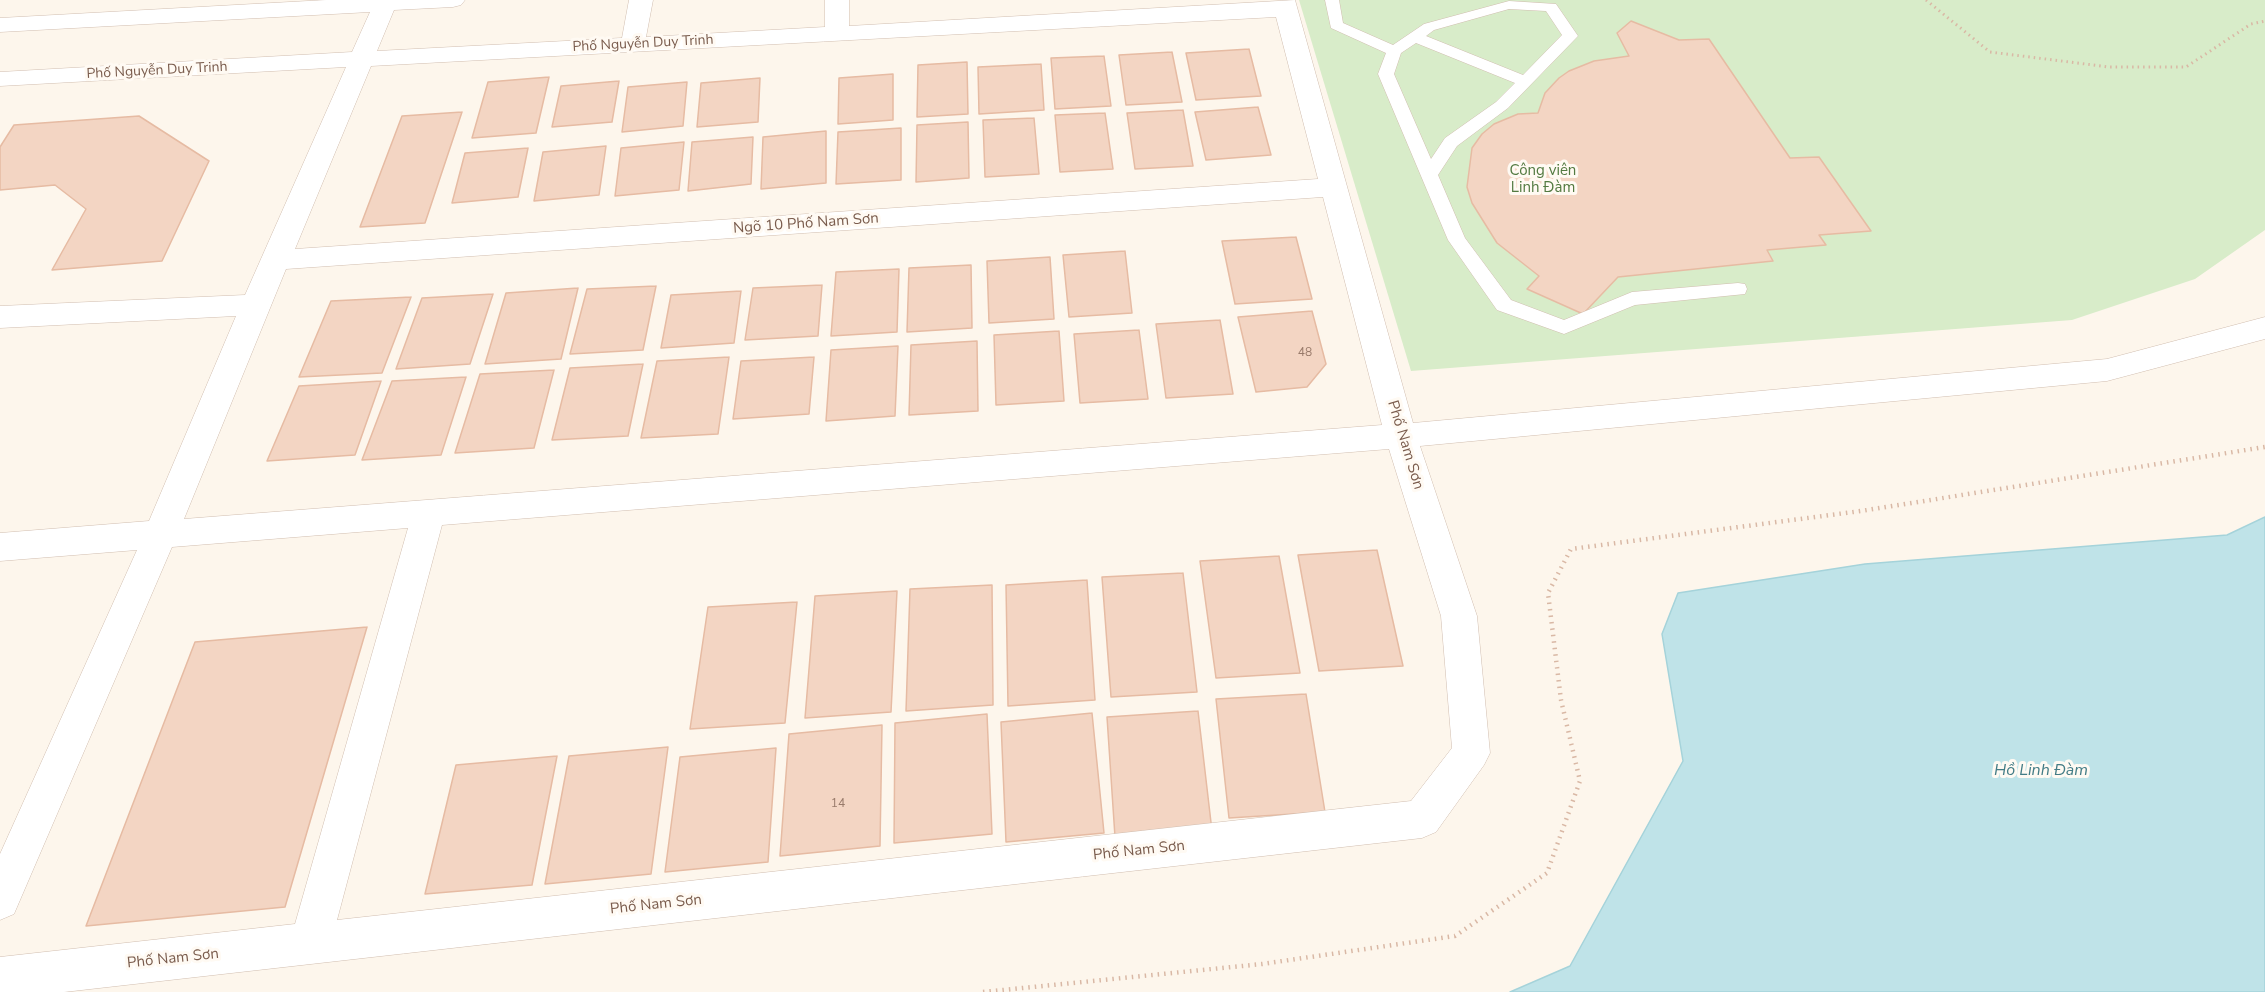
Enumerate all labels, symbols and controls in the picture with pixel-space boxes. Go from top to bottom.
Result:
street label: Phố Nguyễn Duy Trinh [572,32,714,56]
street label: Phố Nguyễn Duy Trinh [86,59,228,83]
park label: Công viên Linh Đàm [1510,162,1576,197]
street label: Ngõ 10 Phố Nam Sơn [733,210,879,238]
house number: 48 [1298,346,1312,360]
street label: Phố Nam Sơn [1383,398,1427,492]
water label: Hồ Linh Đàm [1994,761,2088,781]
house number: 14 [831,797,845,811]
street label: Phố Nam Sơn [1092,837,1186,865]
street label: Phố Nam Sơn [609,891,703,919]
street label: Phố Nam Sơn [126,945,220,973]

